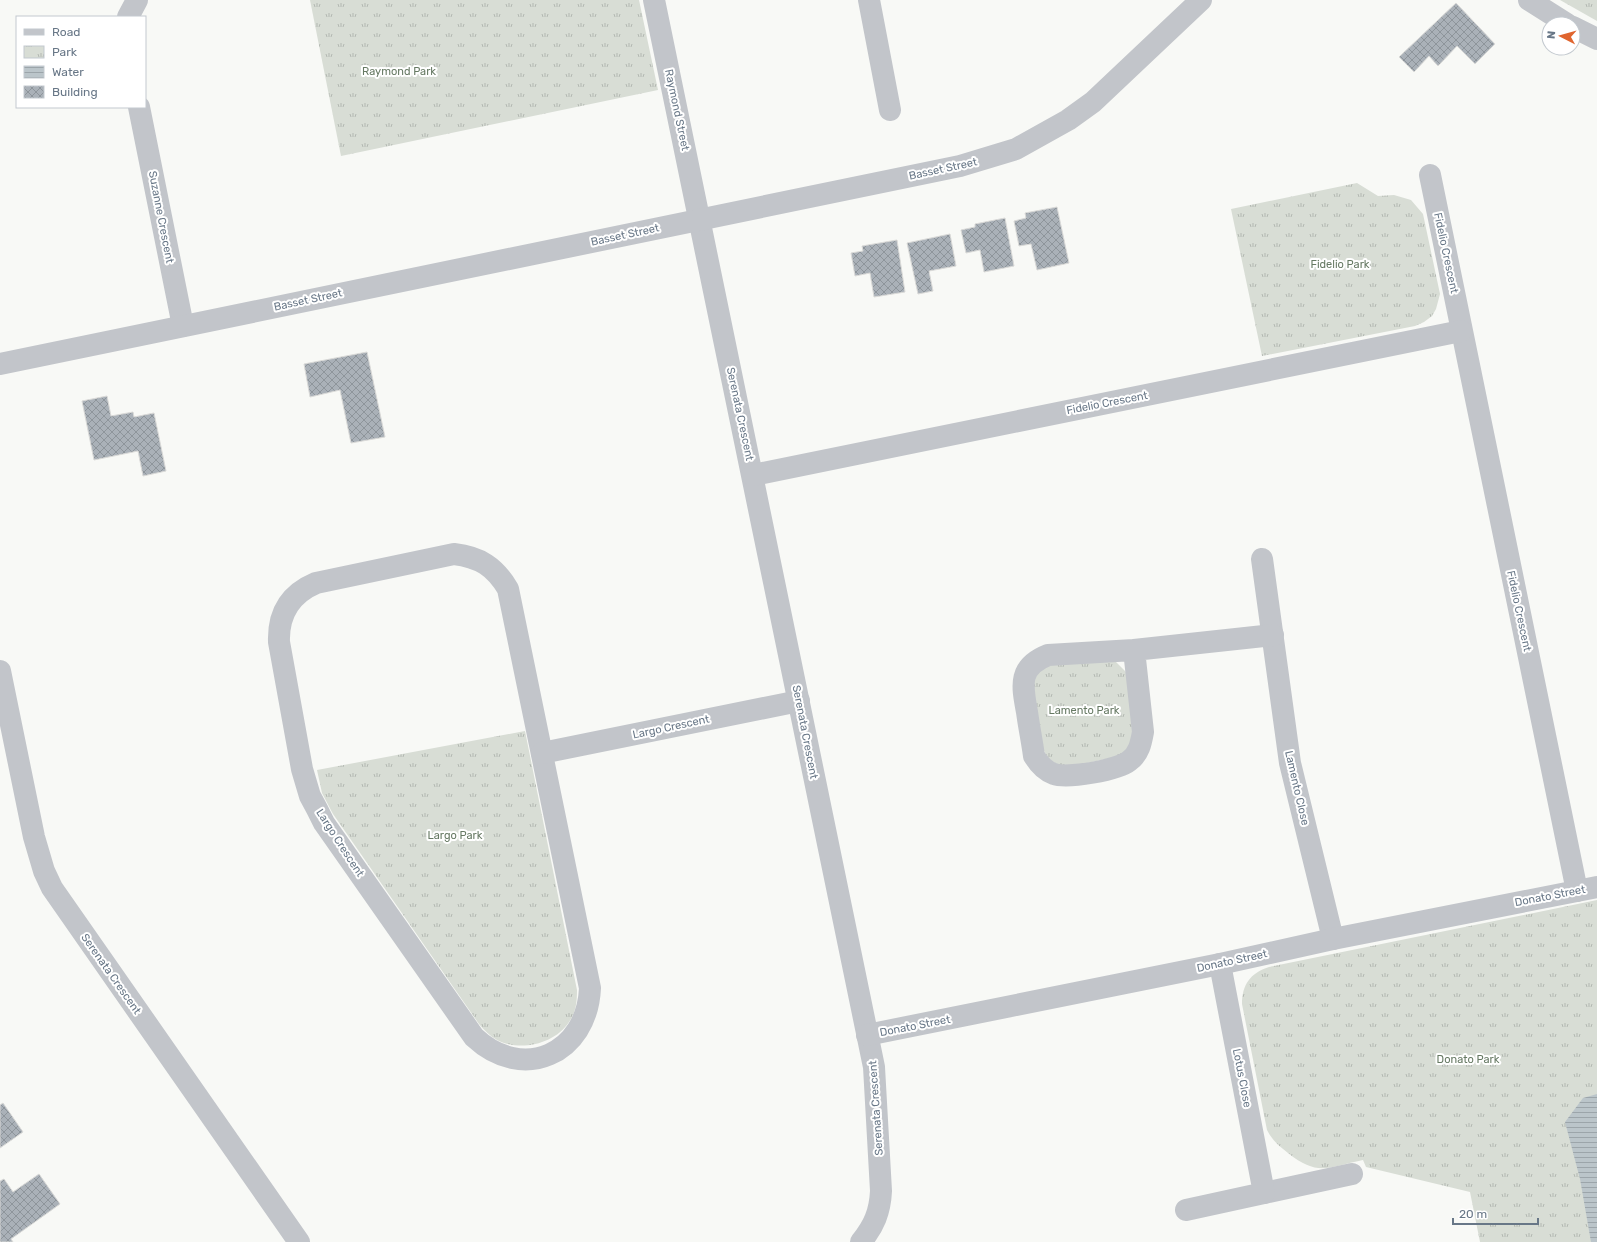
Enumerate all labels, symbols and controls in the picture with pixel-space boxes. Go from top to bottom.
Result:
legend [16,16,146,108]
north arrow [1541,16,1581,56]
text: Road [52,25,80,39]
text: N [1545,30,1558,40]
text: Park [52,45,78,59]
text: Water [52,65,84,79]
park label: Raymond Park [362,65,436,78]
street label: Raymond Street [662,68,692,153]
text: Building [52,85,98,99]
street label: Basset Street [908,155,979,183]
street label: Suzanne Crescent [146,170,176,265]
street label: Fidelio Crescent [1431,211,1461,295]
street label: Basset Street [590,221,661,249]
park label: Fidelio Park [1310,258,1370,271]
street label: Basset Street [273,286,344,314]
street label: Serenata Crescent [724,366,756,463]
street label: Fidelio Crescent [1065,389,1149,417]
street label: Fidelio Crescent [1504,569,1534,653]
street label: Serenata Crescent [790,684,821,781]
park label: Lamento Park [1049,704,1120,717]
street label: Largo Crescent [631,712,711,741]
street label: Lamento Close [1282,749,1312,827]
street label: Largo Crescent [313,807,367,880]
park label: Largo Park [428,829,483,842]
street label: Donato Street [1514,883,1587,909]
street label: Serenata Crescent [78,931,144,1017]
street label: Donato Street [1196,947,1269,975]
street label: Donato Street [879,1013,952,1039]
street label: Lotus Close [1230,1047,1254,1109]
park label: Donato Park [1437,1053,1500,1066]
street label: Serenata Crescent [866,1059,886,1156]
scale bar [1453,1200,1538,1226]
text: 20 m [1459,1207,1487,1221]

